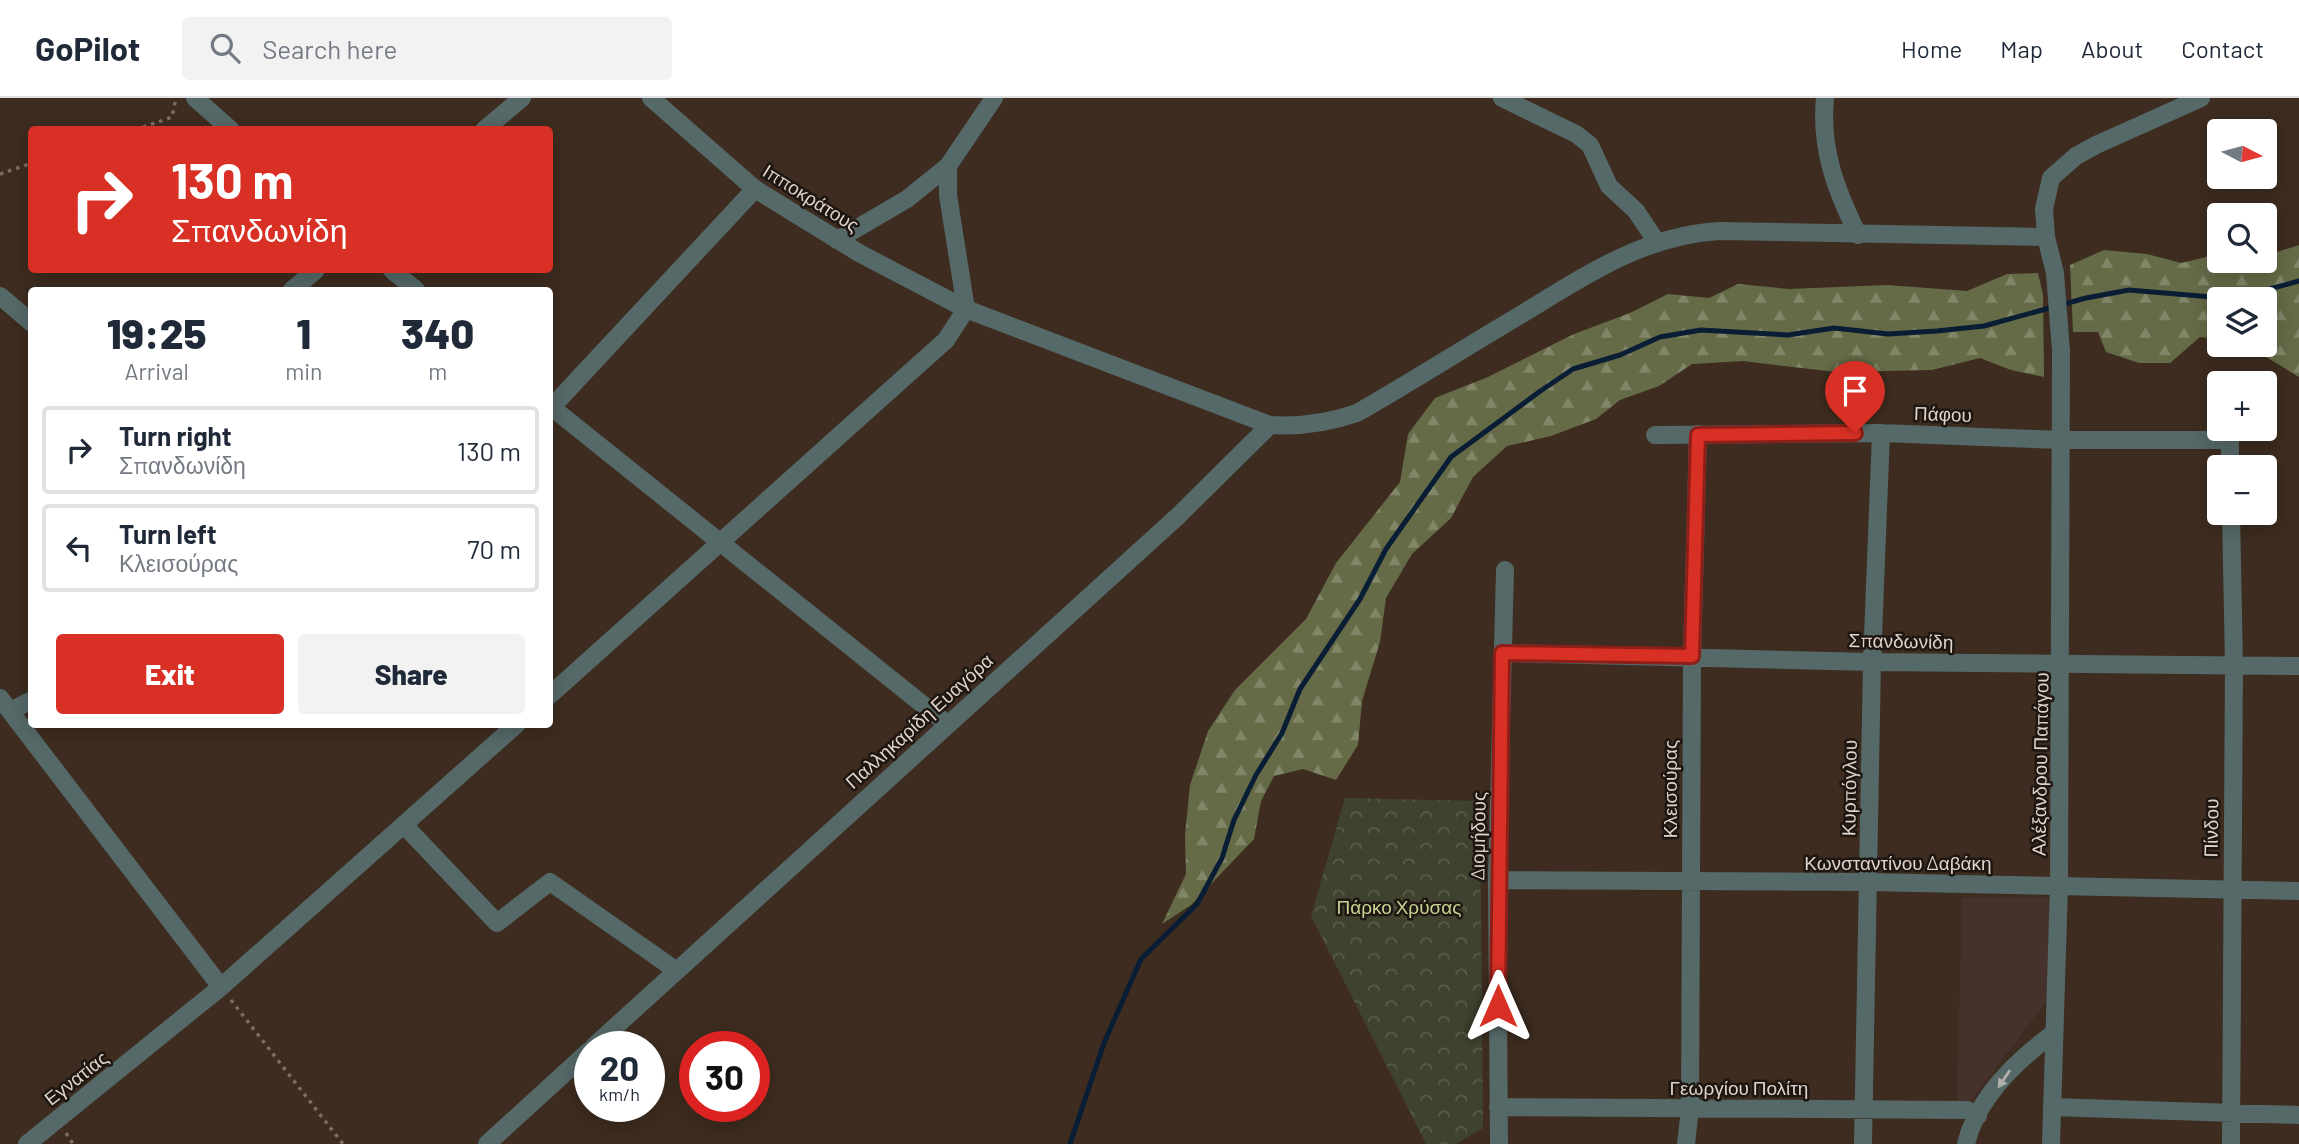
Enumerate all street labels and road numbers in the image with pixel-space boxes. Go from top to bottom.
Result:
street label: Ιπποκράτους [759,159,864,236]
street label: Πάφου [1914,401,1972,426]
street label: Σπανδωνίδη [1848,628,1954,653]
street label: Παλληκαρίδη Ευαγόρα [840,648,997,793]
street label: Αλέξανδρου Παπάγου [2026,672,2053,856]
street label: Κλεισούρας [1658,740,1681,838]
street label: Κυρπόγλου [1836,740,1861,836]
street label: Διομήδους [1465,792,1490,880]
street label: Πίνδου [2198,798,2223,858]
street label: Κωνσταντίνου Δαβάκη [1804,851,1992,874]
street label: Εγνατίας [39,1046,112,1110]
street label: Γεωργίου Πολίτη [1670,1076,1808,1099]

